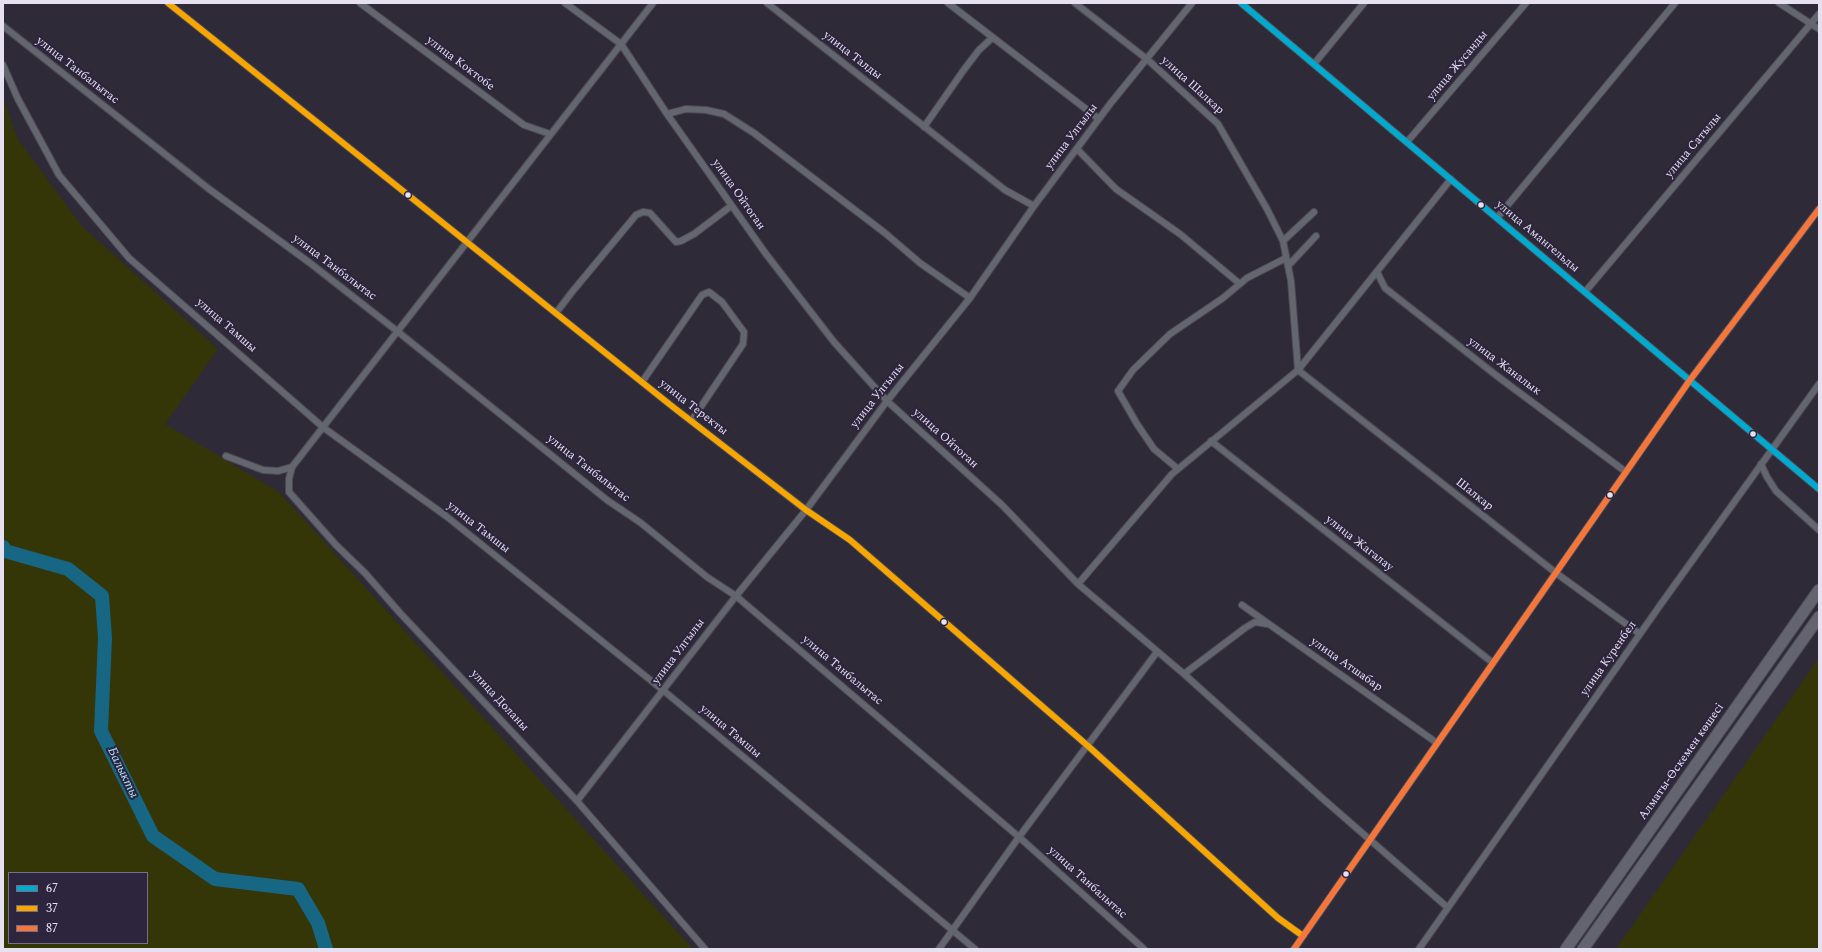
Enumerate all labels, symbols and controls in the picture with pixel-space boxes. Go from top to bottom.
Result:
street label: улица Жусанды [1425,28,1491,104]
street label: улица Талды [820,29,884,83]
street label: улица Танбалытас [33,34,121,108]
street label: улица Коктобе [423,34,497,94]
street label: улица Шалкар [1158,54,1226,118]
street label: улица Улгылы [1043,101,1101,173]
street label: улица Сатылы [1663,111,1725,181]
street label: улица Ойтоган [708,157,768,233]
unlabelled marker [403,190,413,200]
street label: улица Амангельды [1492,198,1582,276]
unlabelled marker [1476,200,1486,210]
street label: улица Танбалытас [289,232,379,304]
street label: улица Тамшы [193,296,259,356]
street label: улица Жаналык [1465,335,1543,399]
street label: улица Улгылы [848,361,908,431]
street label: улица Теректы [656,377,730,439]
street label: улица Ойтоган [909,406,981,472]
unlabelled marker [1748,429,1758,439]
street label: улица Танбалытас [544,432,632,506]
street label: Шалкар [1452,476,1496,514]
unlabelled marker [1605,490,1615,500]
street label: улица Тамшы [444,499,512,557]
street label: улица Жагалау [1322,513,1396,575]
street label: улица Улгылы [650,616,708,688]
unlabelled marker [939,617,949,627]
street label: улица Куренбел [1578,619,1640,699]
street label: улица Танбалытас [799,633,885,709]
street label: улица Атшабар [1307,635,1385,695]
street label: улица Доланы [467,667,531,735]
street label: Алматы-Өскемен көшесі [1636,701,1728,823]
street label: улица Тамшы [696,702,764,762]
water label: Балыкты [103,745,141,801]
street label: улица Танбалытас [1045,844,1129,922]
unlabelled marker [1341,869,1351,879]
legend [8,872,148,944]
text: 67 [46,879,58,898]
text: 37 [46,899,58,918]
text: 87 [46,919,58,938]

